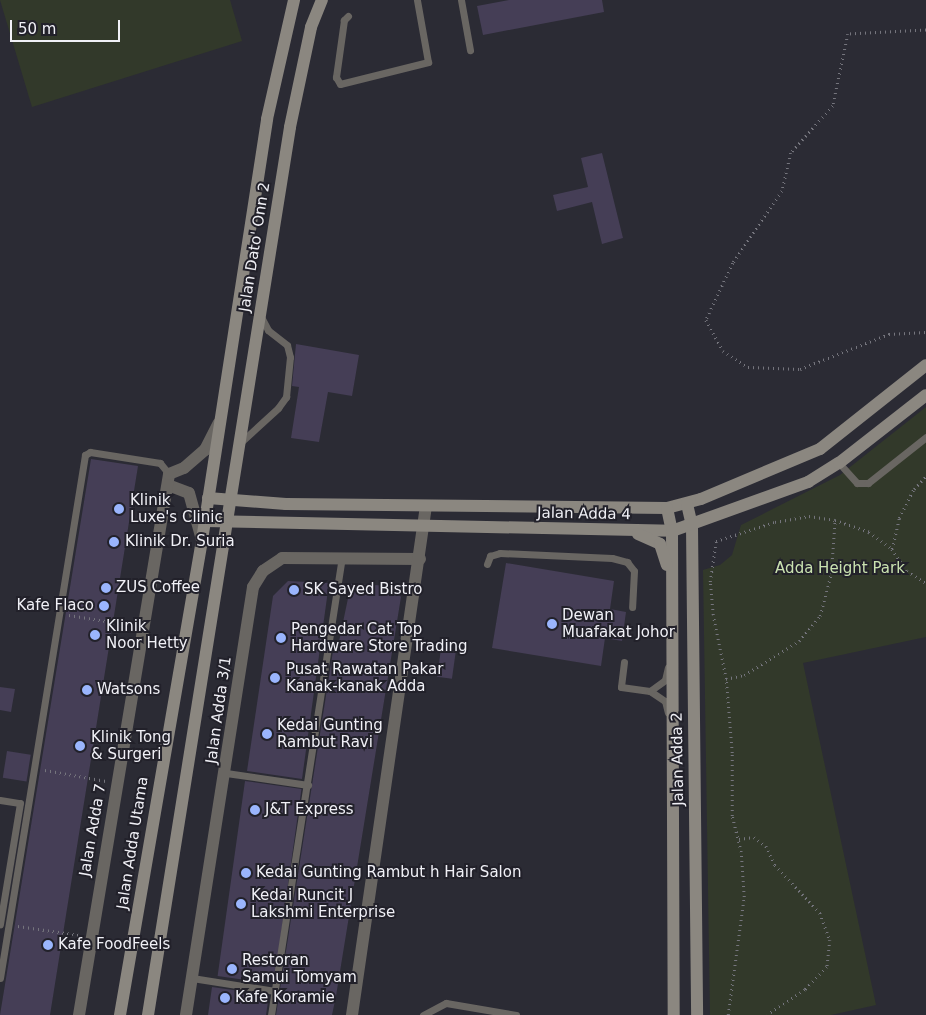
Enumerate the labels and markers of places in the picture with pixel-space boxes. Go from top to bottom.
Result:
place label: Klinik Luxe's Clinic [130,491,223,526]
marker: Klinik Luxe's Clinic [112,502,126,516]
place label: Klinik Dr. Suria [125,533,235,551]
marker: Klinik Dr. Suria [107,535,121,549]
place label: ZUS Coffee [116,579,200,597]
place label: SK Sayed Bistro [304,581,422,599]
marker: ZUS Coffee [100,582,112,594]
marker: SK Sayed Bistro [288,584,300,596]
place label: Kafe Flaco [17,597,94,615]
marker: Kafe Flaco [98,600,110,612]
place label: Dewan Muafakat Johor [562,606,675,641]
place label: Klinik Noor Hetty [106,617,188,652]
marker: Dewan Muafakat Johor [546,618,558,630]
place label: Pengedar Cat Top Hardware Store Trading [291,620,468,655]
marker: Klinik Noor Hetty [88,628,102,642]
marker: Pengedar Cat Top Hardware Store Trading [275,632,287,644]
place label: Pusat Rawatan Pakar Kanak-kanak Adda [286,660,443,695]
marker: Pusat Rawatan Pakar Kanak-kanak Adda [268,671,282,685]
place label: Watsons [97,681,160,699]
marker: Watsons [81,684,93,696]
place label: Kedai Gunting Rambut Ravi [277,716,383,751]
place label: Klinik Tong & Surgeri [91,728,171,763]
marker: Kedai Gunting Rambut Ravi [261,728,273,740]
marker: Klinik Tong & Surgeri [73,739,87,753]
place label: J&T Express [265,801,354,819]
marker: J&T Express [249,804,261,816]
place label: Kedai Gunting Rambut h Hair Salon [256,864,521,882]
marker: Kedai Gunting Rambut h Hair Salon [240,867,252,879]
place label: Kedai Runcit J Lakshmi Enterprise [251,886,395,921]
marker: Kedai Runcit J Lakshmi Enterprise [235,898,247,910]
place label: Kafe FoodFeels [58,936,170,954]
marker: Kafe FoodFeels [42,939,54,951]
place label: Restoran Samui Tomyam [242,951,357,986]
marker: Restoran Samui Tomyam [226,963,238,975]
place label: Kafe Koramie [235,989,335,1007]
marker: Kafe Koramie [219,992,231,1004]

